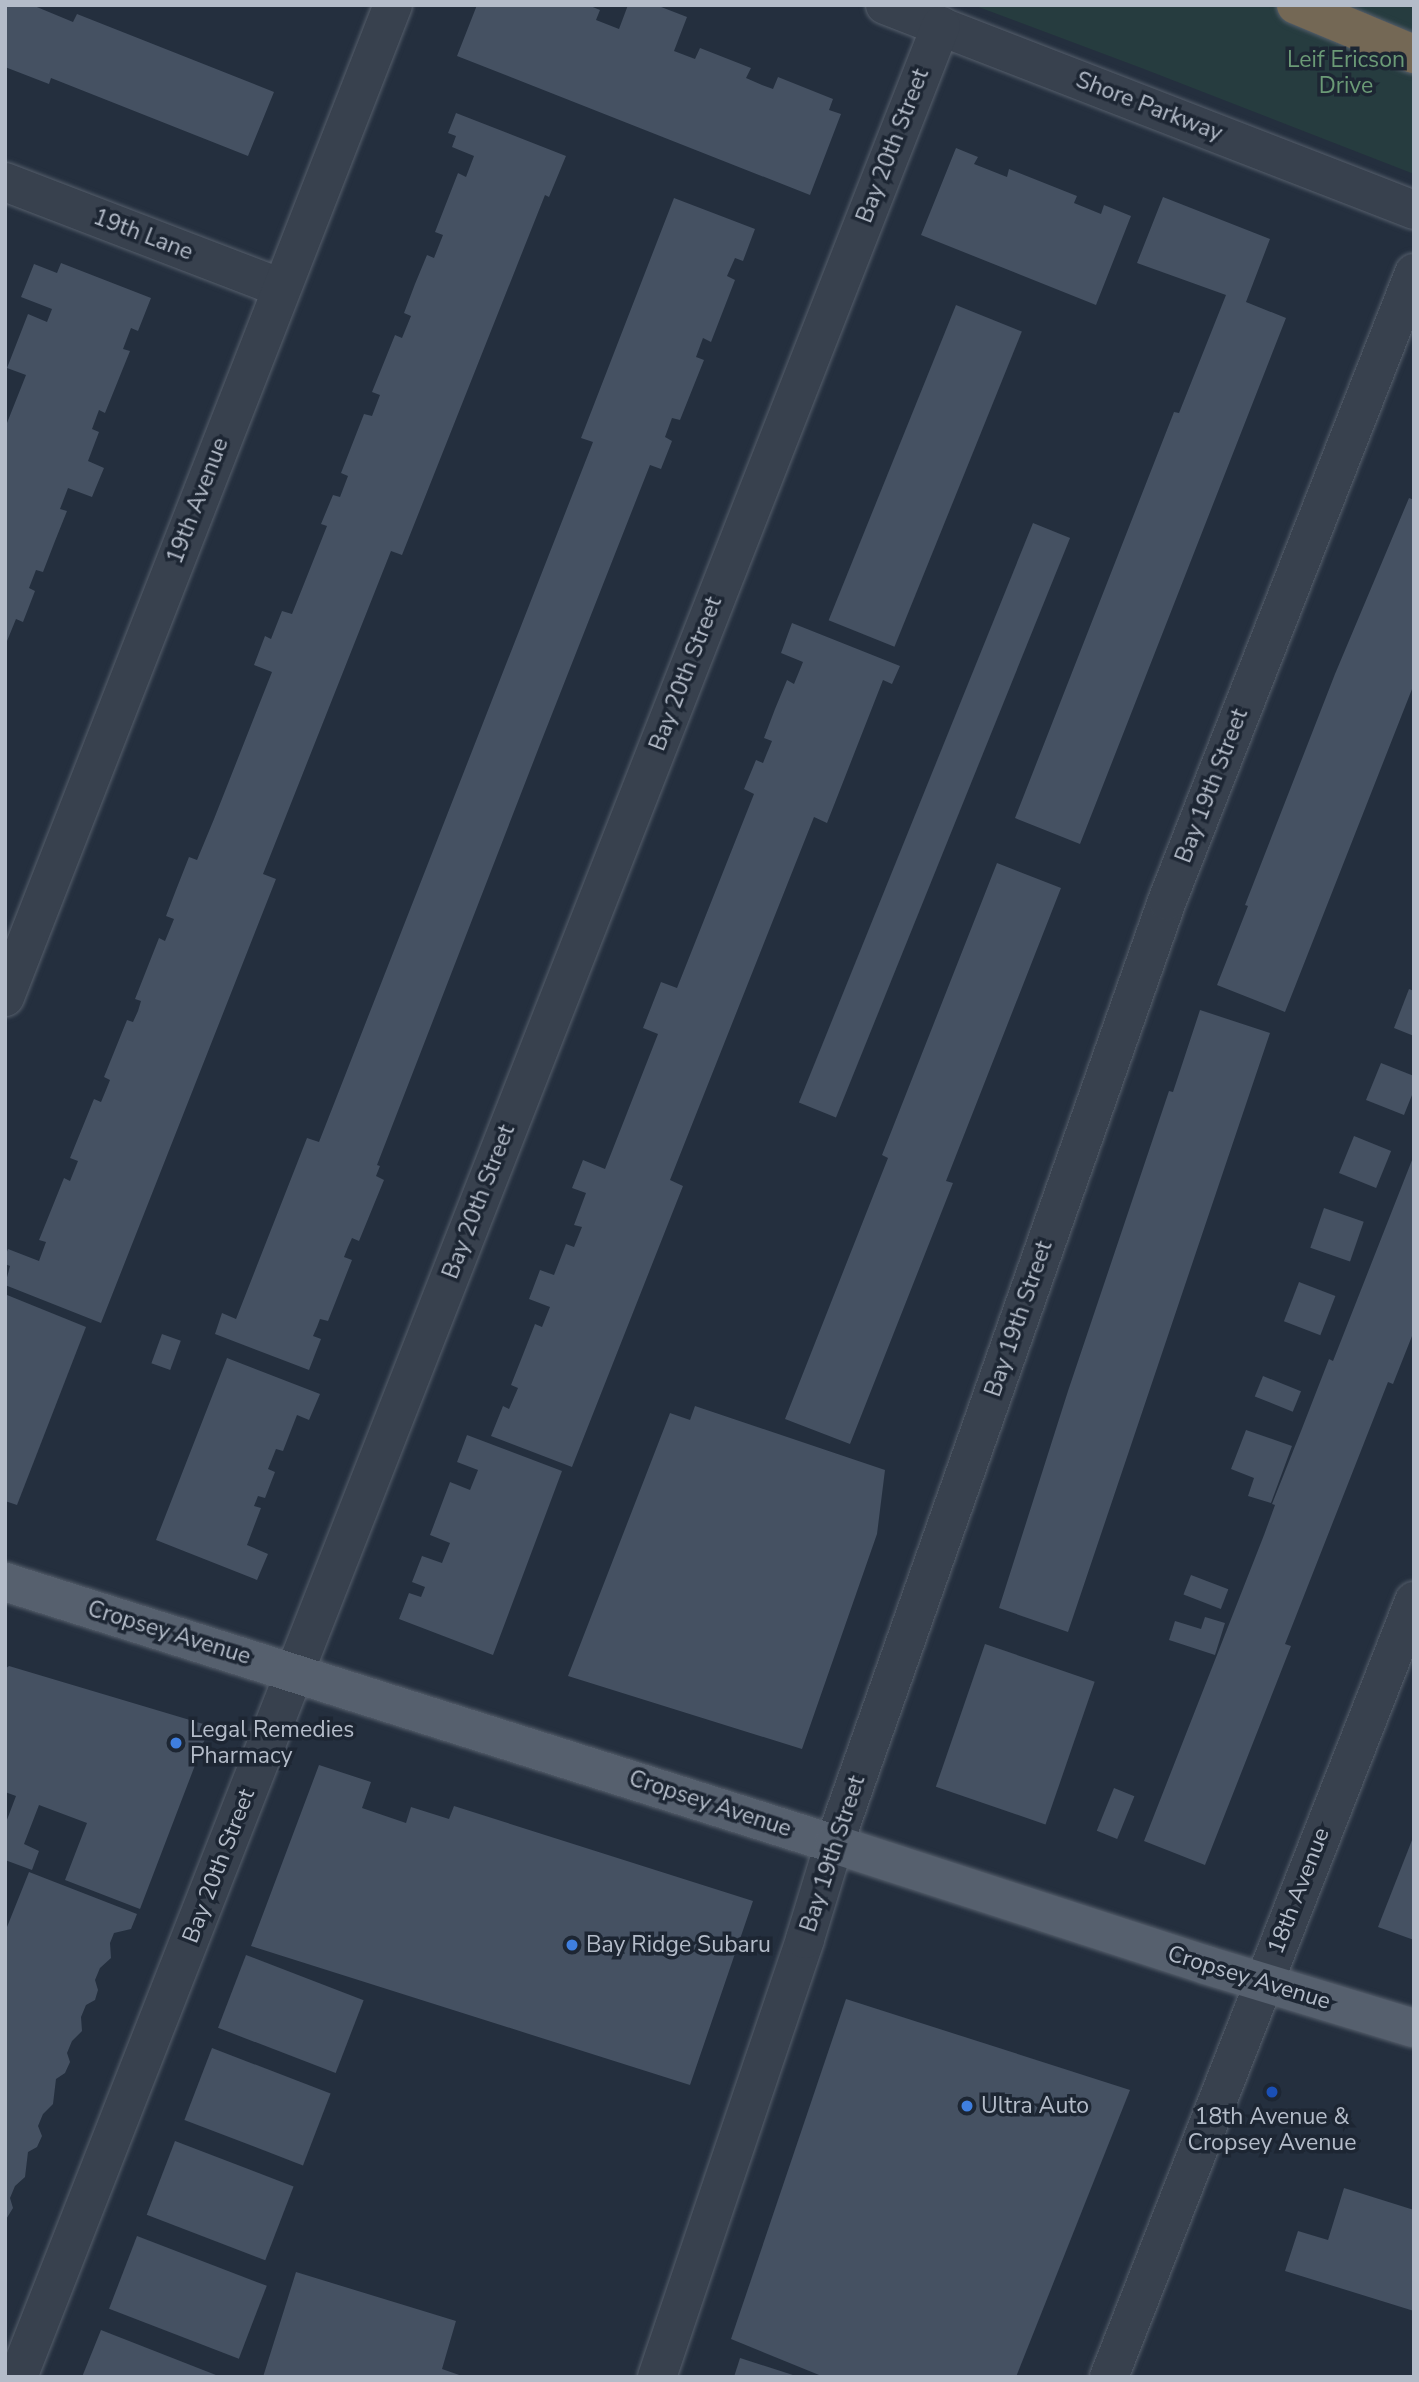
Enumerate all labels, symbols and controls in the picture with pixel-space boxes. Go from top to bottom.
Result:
park label: Leif Ericson Drive [1287,46,1405,100]
street label: Bay 20th Street [851,65,935,227]
street label: Shore Parkway [1072,66,1226,148]
street label: 19th Lane [89,203,197,267]
street label: 19th Avenue [161,434,235,568]
street label: Bay 20th Street [644,593,728,755]
street label: Bay 19th Street [1170,705,1254,867]
street label: Bay 20th Street [437,1121,521,1283]
street label: Bay 19th Street [979,1238,1059,1400]
street label: Cropsey Avenue [84,1595,254,1671]
place label: Legal Remedies Pharmacy [190,1716,354,1770]
marker: Legal Remedies Pharmacy [168,1735,184,1751]
street label: Cropsey Avenue [625,1765,795,1843]
street label: Bay 19th Street [795,1772,871,1936]
street label: Bay 20th Street [177,1785,261,1947]
street label: 18th Avenue [1262,1824,1336,1958]
place label: Bay Ridge Subaru [586,1931,771,1959]
marker: Bay Ridge Subaru [564,1937,580,1953]
street label: Cropsey Avenue [1164,1940,1334,2016]
marker: 18th Avenue & Cropsey Avenue [1264,2084,1280,2100]
place label: Ultra Auto [981,2092,1089,2120]
marker: Ultra Auto [959,2098,975,2114]
place label: 18th Avenue & Cropsey Avenue [1188,2103,1356,2157]

